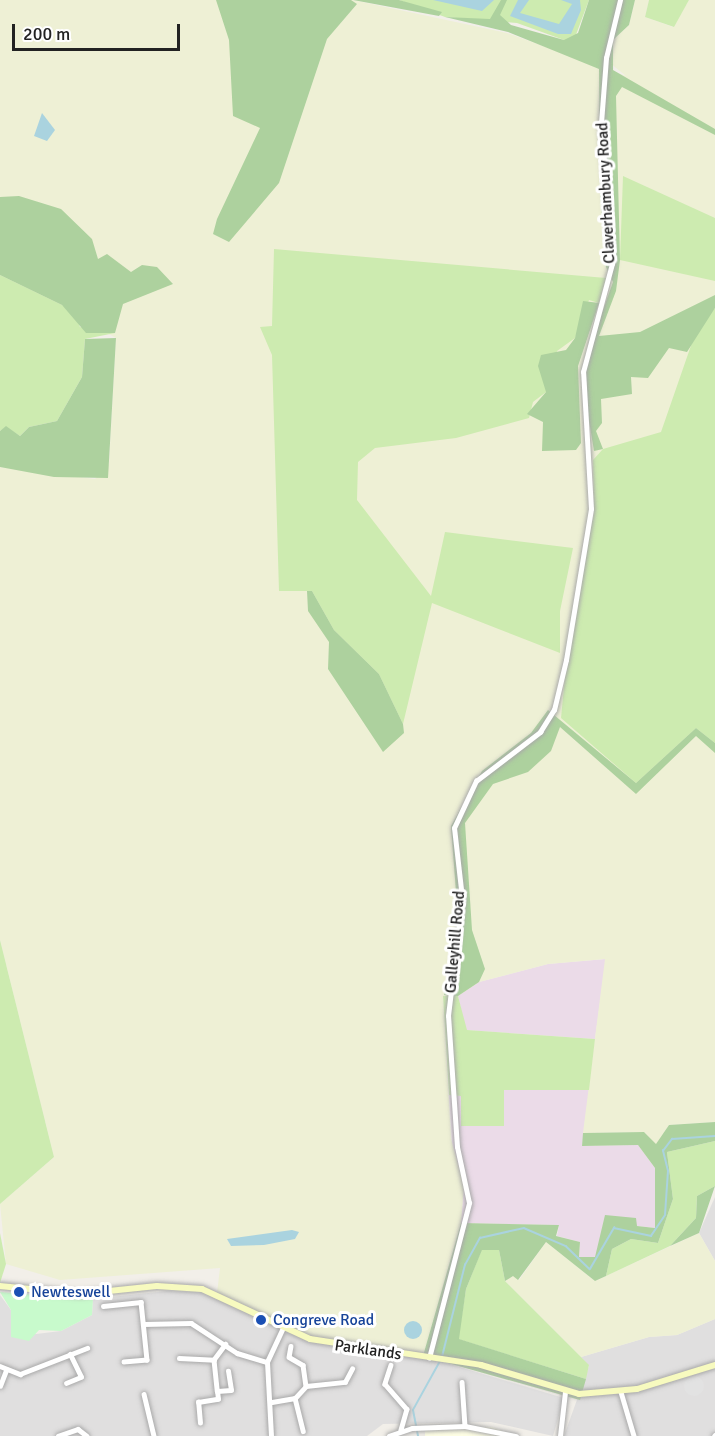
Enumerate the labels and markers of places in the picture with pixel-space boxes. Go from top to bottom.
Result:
place label: Newteswell [31,1282,111,1302]
marker: Newteswell [12,1285,26,1299]
place label: Congreve Road [273,1310,374,1330]
marker: Congreve Road [254,1313,268,1327]

